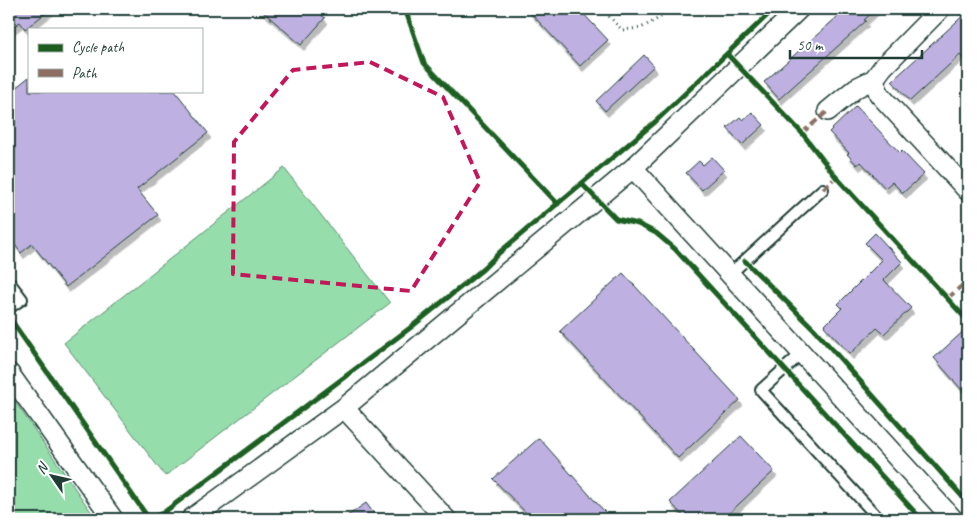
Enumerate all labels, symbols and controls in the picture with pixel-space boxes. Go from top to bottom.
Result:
legend [28,28,202,92]
scale bar [790,28,922,60]
text: 50 m [797,36,824,55]
text: Cycle path [72,38,124,57]
text: Path [72,64,98,83]
north arrow [28,450,78,500]
text: N [32,459,52,477]

